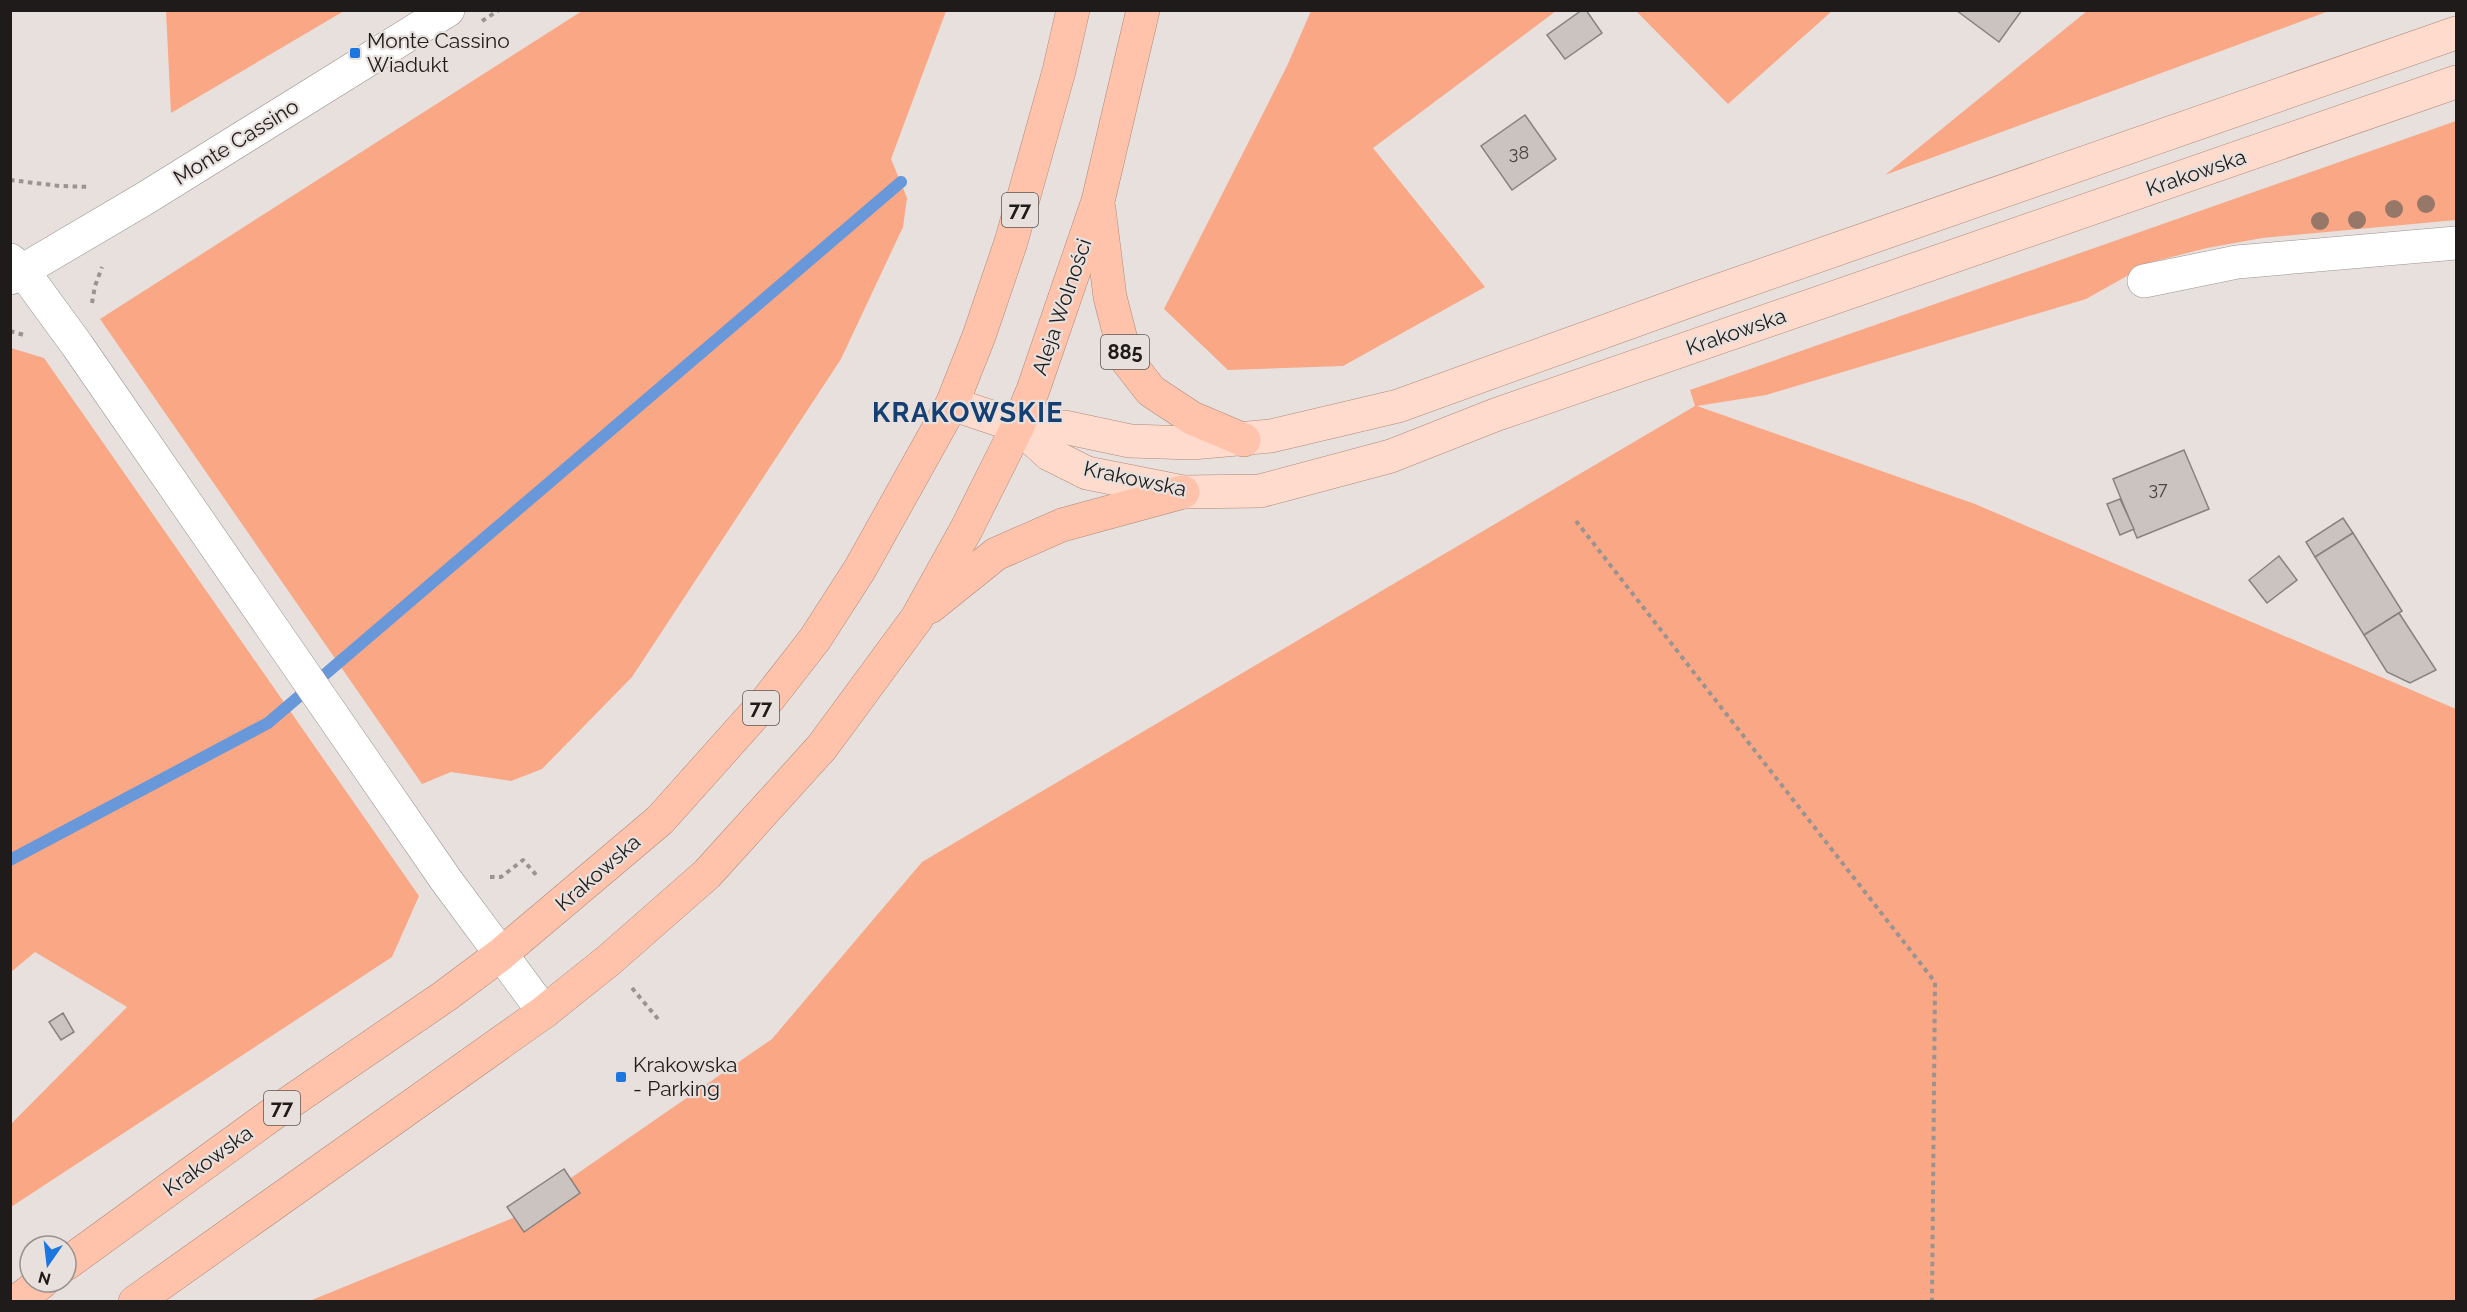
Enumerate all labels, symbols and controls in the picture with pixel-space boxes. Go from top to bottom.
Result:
place label: Monte Cassino Wiadukt [367,28,510,77]
marker: Monte Cassino Wiadukt [348,46,362,60]
street label: Monte Cassino [169,93,303,190]
house number: 38 [1509,142,1529,163]
street label: Krakowska [2142,144,2249,201]
road number: 77 [1002,193,1038,227]
street label: Aleja Wolności [1026,235,1097,378]
street label: Krakowska [1682,303,1789,360]
road number: 885 [1101,335,1149,369]
district label: KRAKOWSKIE [872,397,1064,428]
street label: Krakowska [1081,455,1189,502]
house number: 37 [2148,478,2168,499]
road number: 77 [743,691,779,725]
street label: Krakowska [550,829,645,916]
place label: Krakowska - Parking [633,1052,737,1101]
marker: Krakowska - Parking [614,1070,628,1084]
road number: 77 [264,1091,300,1125]
street label: Krakowska [158,1120,257,1201]
north arrow [18,1234,78,1294]
text: N [36,1267,53,1289]

